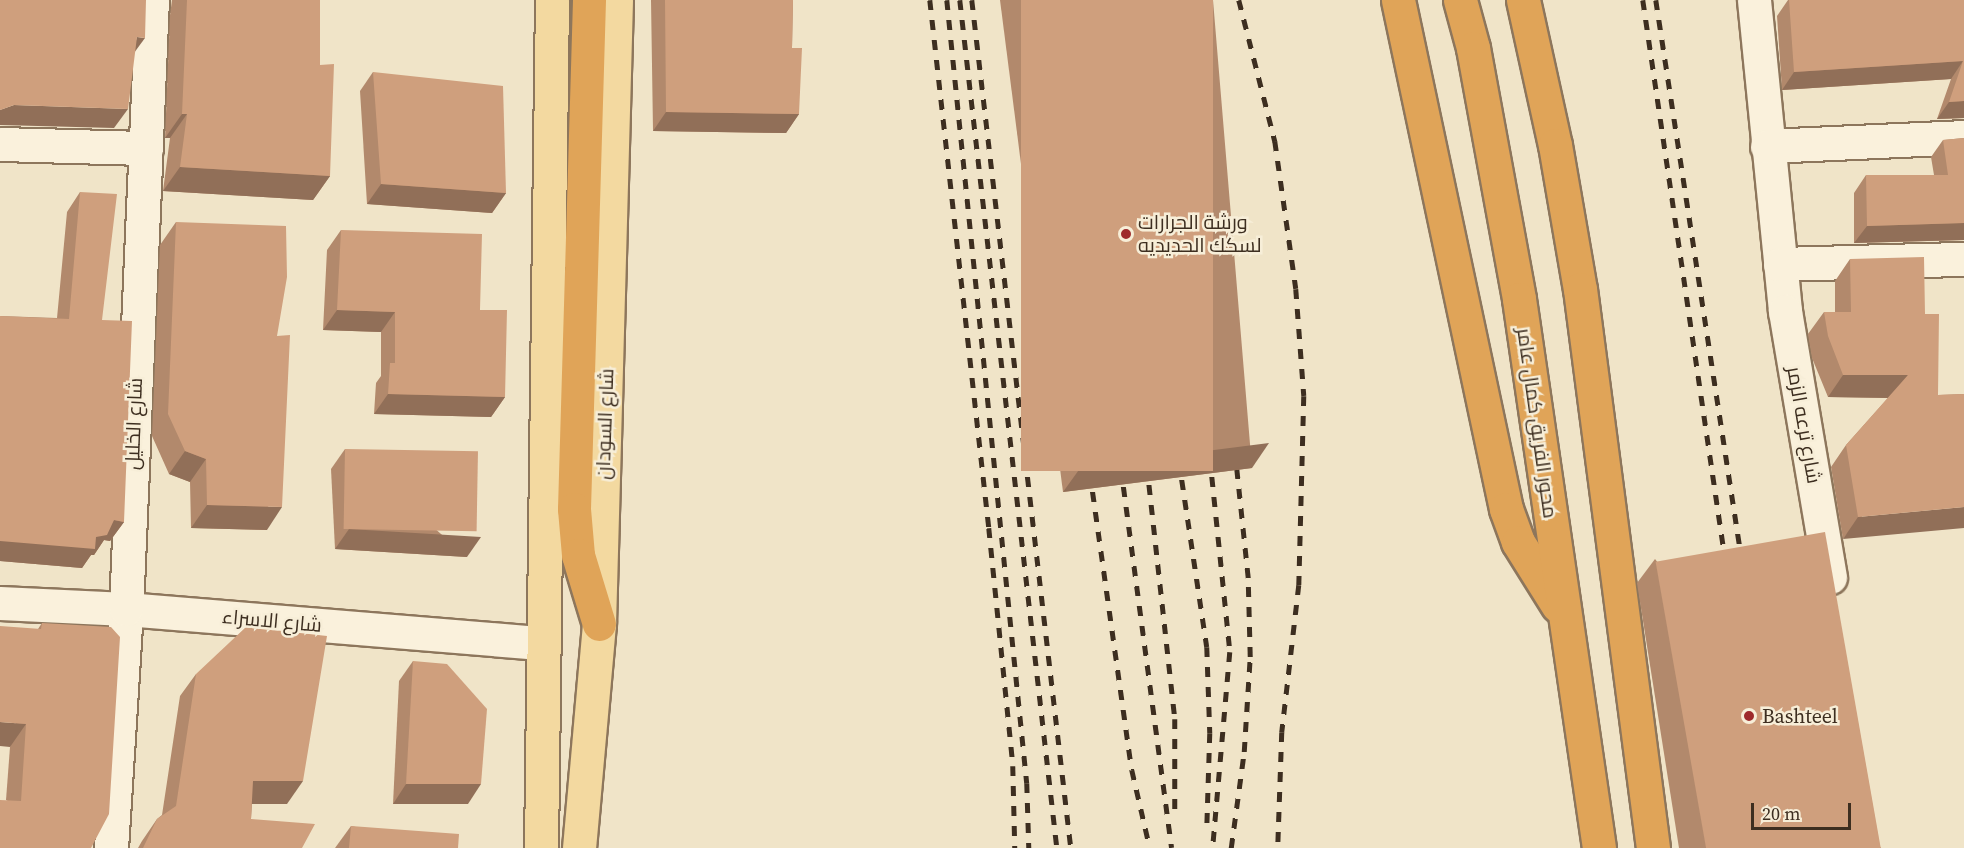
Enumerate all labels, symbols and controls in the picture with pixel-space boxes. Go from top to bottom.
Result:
place label: ورشة الجرارات لسكك الحديديه [1138,210,1261,257]
marker: ورشة الجرارات لسكك الحديديه [1119,227,1133,241]
street label: محور الفريق كمال عامر [1512,326,1562,520]
street label: شارع ترعه الزمر [1782,365,1826,485]
street label: شارع السودان [591,368,619,480]
street label: شارع الخليل [120,377,148,471]
street label: شارع الاسراء [221,605,323,637]
place label: Bashteel [1762,704,1838,728]
marker: Bashteel [1740,707,1758,725]
scale bar [1754,791,1854,829]
text: 20 m [1762,801,1800,826]

